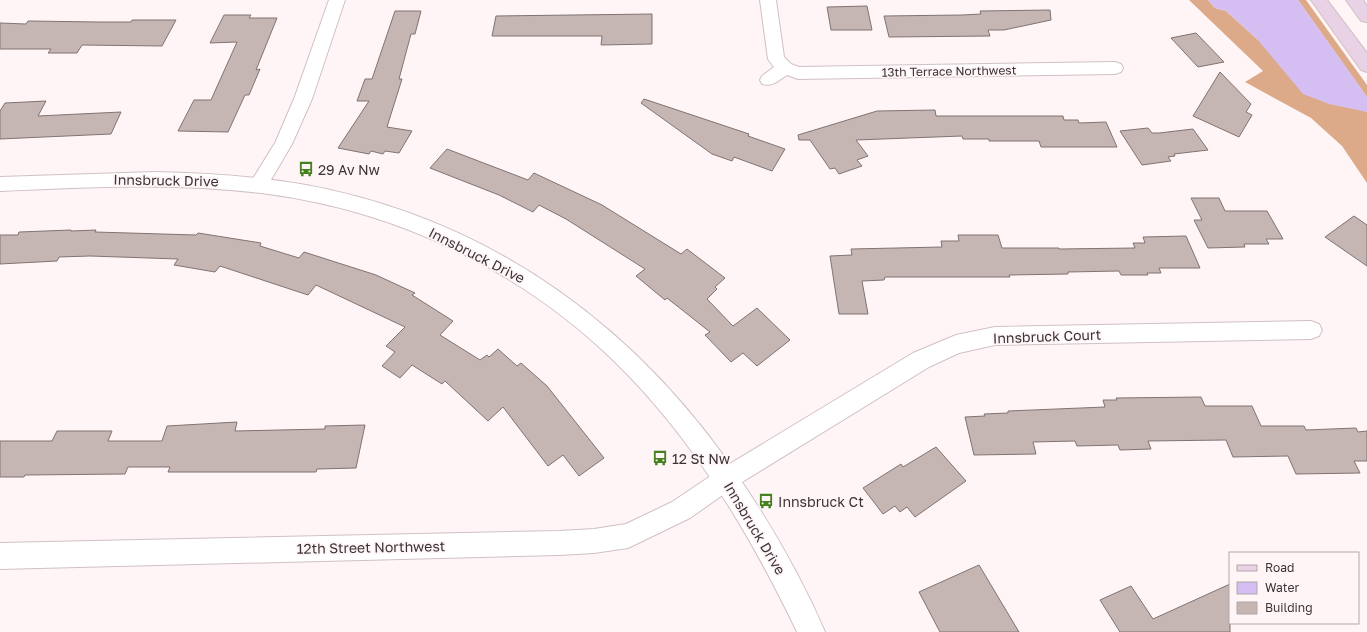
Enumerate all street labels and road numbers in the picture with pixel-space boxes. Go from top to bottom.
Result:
street label: 13th Terrace Northwest [881,62,1017,80]
street label: Innsbruck Drive [113,171,219,189]
street label: Innsbruck Drive [426,224,528,286]
street label: Innsbruck Court [993,326,1101,346]
street label: Innsbruck Drive [721,478,789,578]
street label: 12th Street Northwest [296,537,446,557]

